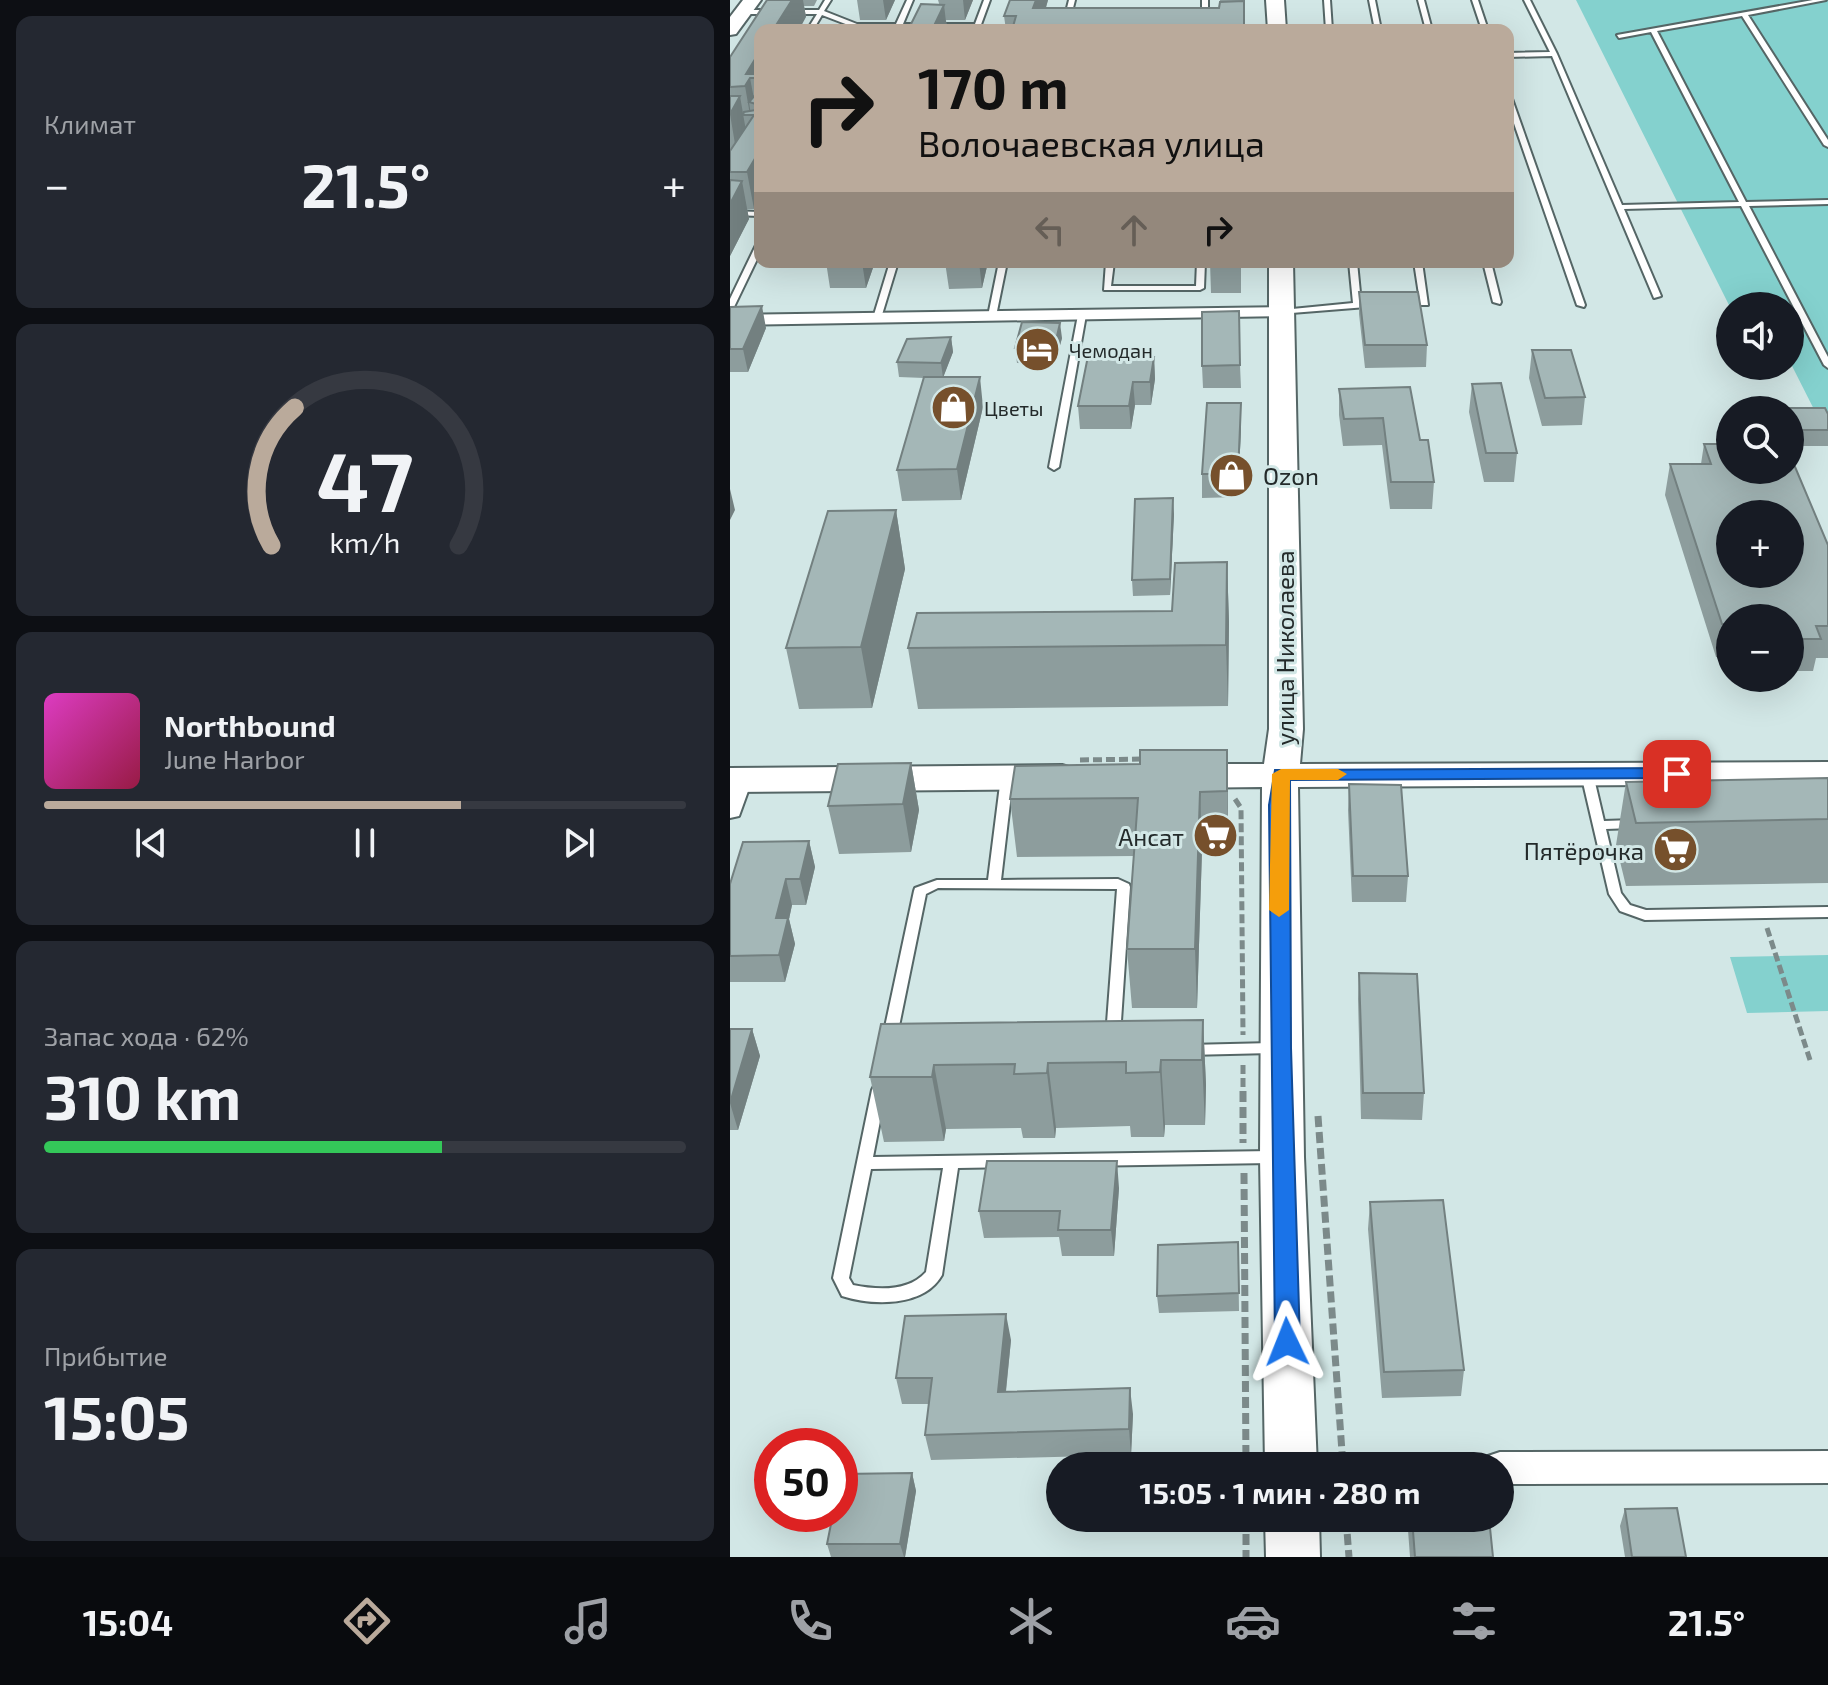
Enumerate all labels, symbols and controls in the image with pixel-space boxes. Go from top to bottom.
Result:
text: 170 m [918,53,1069,120]
icon: right [786,56,890,160]
text: Климат [44,108,136,139]
text: Волочаевская улица [918,121,1265,164]
text: 21.5° [301,148,430,220]
text: − [44,157,70,210]
text: + [662,157,686,210]
icon: left [1028,208,1072,252]
icon: ahead [1112,208,1156,252]
icon: right [1196,208,1240,252]
map controls [1716,292,1804,692]
button: sound [1716,292,1804,380]
hotel icon: Чемодан [1014,326,1062,374]
place label: Чемодан [1069,338,1153,362]
shop icon: Цветы [929,384,977,432]
place label: Цветы [984,396,1044,420]
button: search [1716,396,1804,484]
text: 47 [317,429,413,529]
shop icon: Ozon [1208,451,1256,499]
place label: Ozon [1263,461,1319,490]
button: + [1716,500,1804,588]
text: km/h [330,524,400,559]
street label: улица Николаева [1270,550,1300,746]
button: − [1716,604,1804,692]
text: Northbound [164,707,336,743]
pin [1643,740,1711,808]
text: June Harbor [164,743,305,774]
icon: arrive [1655,752,1699,796]
supermarket icon: Ансат [1191,812,1239,860]
icon: previous [129,821,173,865]
icon: pause [343,821,387,865]
icon: next [557,821,601,865]
place label: Ансат [1118,822,1184,851]
supermarket icon: Пятёрочка [1651,826,1699,874]
place label: Пятёрочка [1524,836,1644,865]
text: Запас хода · 62% [44,1020,249,1051]
text: 310 km [44,1060,241,1132]
position arrow [1245,1300,1329,1384]
text: Прибытие [44,1340,168,1371]
text: 15:05 [44,1380,189,1452]
speed limit sign: 50 [754,1428,858,1532]
text: 15:05 · 1 мин · 280 m [1139,1474,1421,1510]
icon: directions [339,1593,395,1649]
icon: music [560,1593,616,1649]
icon: phone [782,1593,838,1649]
icon: climate [1003,1593,1059,1649]
icon: car [1225,1593,1281,1649]
icon: filters [1446,1593,1502,1649]
text: 15:04 [83,1600,173,1643]
text: 21.5° [1668,1600,1745,1643]

